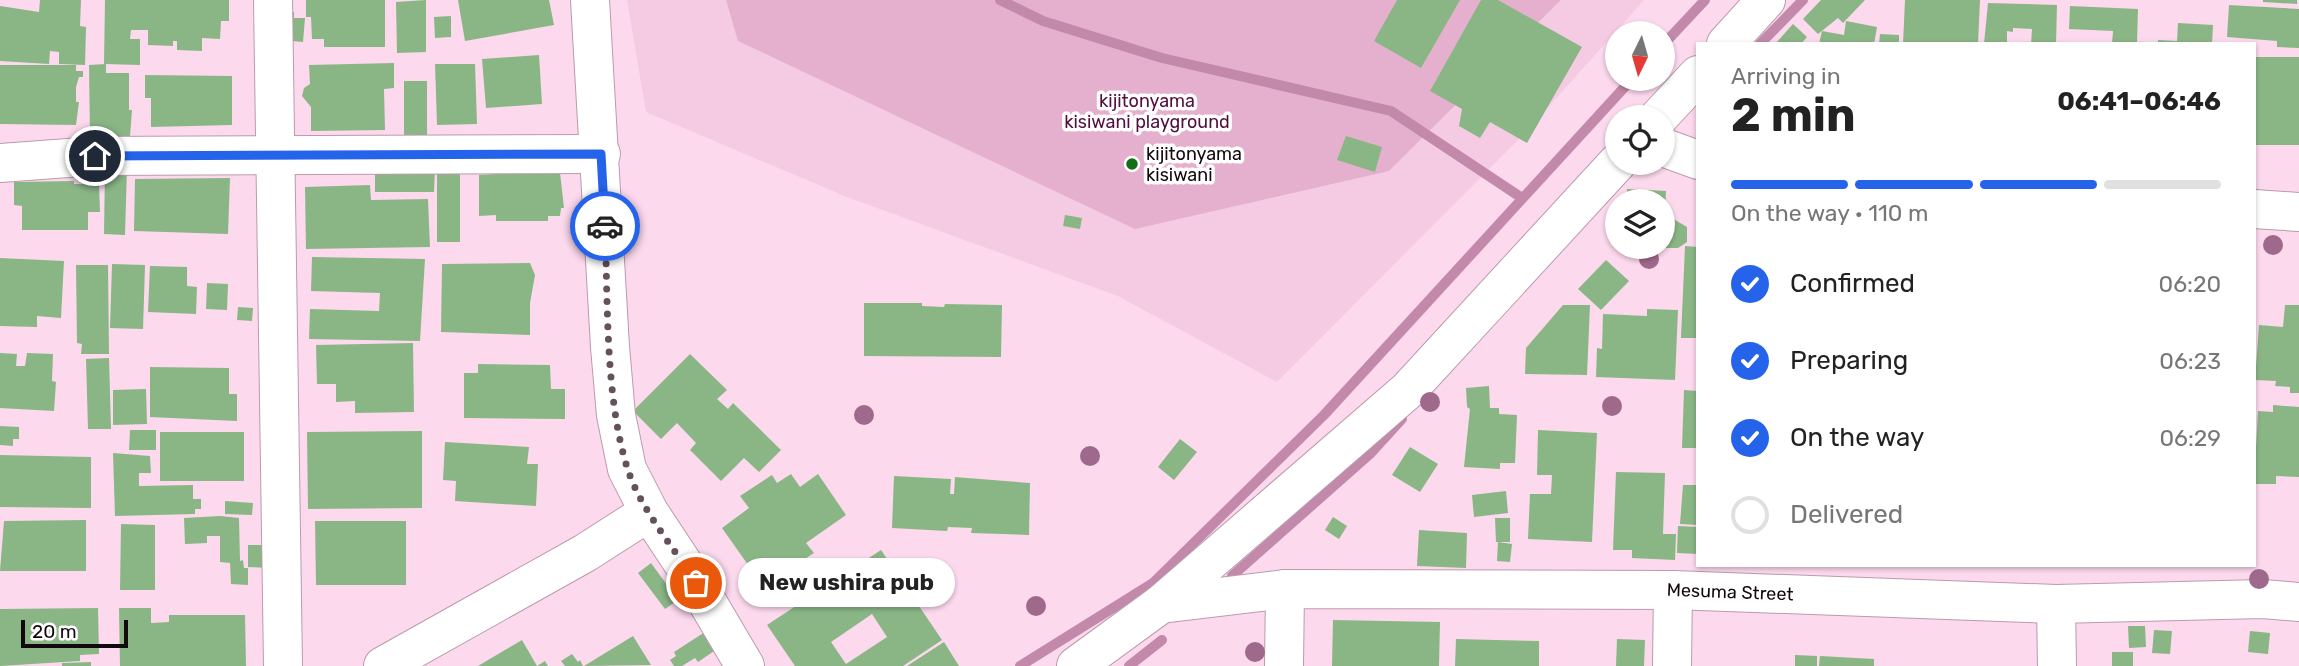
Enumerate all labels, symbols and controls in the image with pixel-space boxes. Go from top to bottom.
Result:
north arrow [1605,21,1675,91]
map controls [1605,21,1675,259]
text: Arriving in [1731,62,1841,90]
text: 06:41–06:46 [2057,86,2221,117]
text: 2 min [1731,88,1856,143]
park label: kijitonyama kisiwani playground [1064,90,1230,133]
button: locate [1605,105,1675,175]
pin [65,126,125,186]
icon: home [76,137,114,175]
place label: kijitonyama kisiwani [1146,143,1242,186]
marker: kijitonyama kisiwani [1124,156,1140,172]
button: layers [1605,189,1675,259]
courier [570,191,640,261]
text: On the way · 110 m [1731,199,1929,227]
icon: car [586,207,624,245]
icon: check [1731,265,1769,303]
text: Confirmed [1790,268,1915,299]
text: 06:20 [2159,270,2221,298]
icon: check [1731,342,1769,380]
text: Preparing [1790,345,1908,376]
text: 06:23 [2159,347,2221,375]
icon: check [1731,419,1769,457]
text: On the way [1790,422,1924,453]
text: 06:29 [2159,424,2221,452]
text: Delivered [1790,499,1903,530]
pin [666,553,726,613]
callout: New ushira pub [738,558,955,608]
icon: bag [677,564,715,602]
text: New ushira pub [759,568,934,596]
street label: Mesuma Street [1666,579,1794,605]
scale bar [21,617,128,649]
text: 20 m [32,620,77,643]

